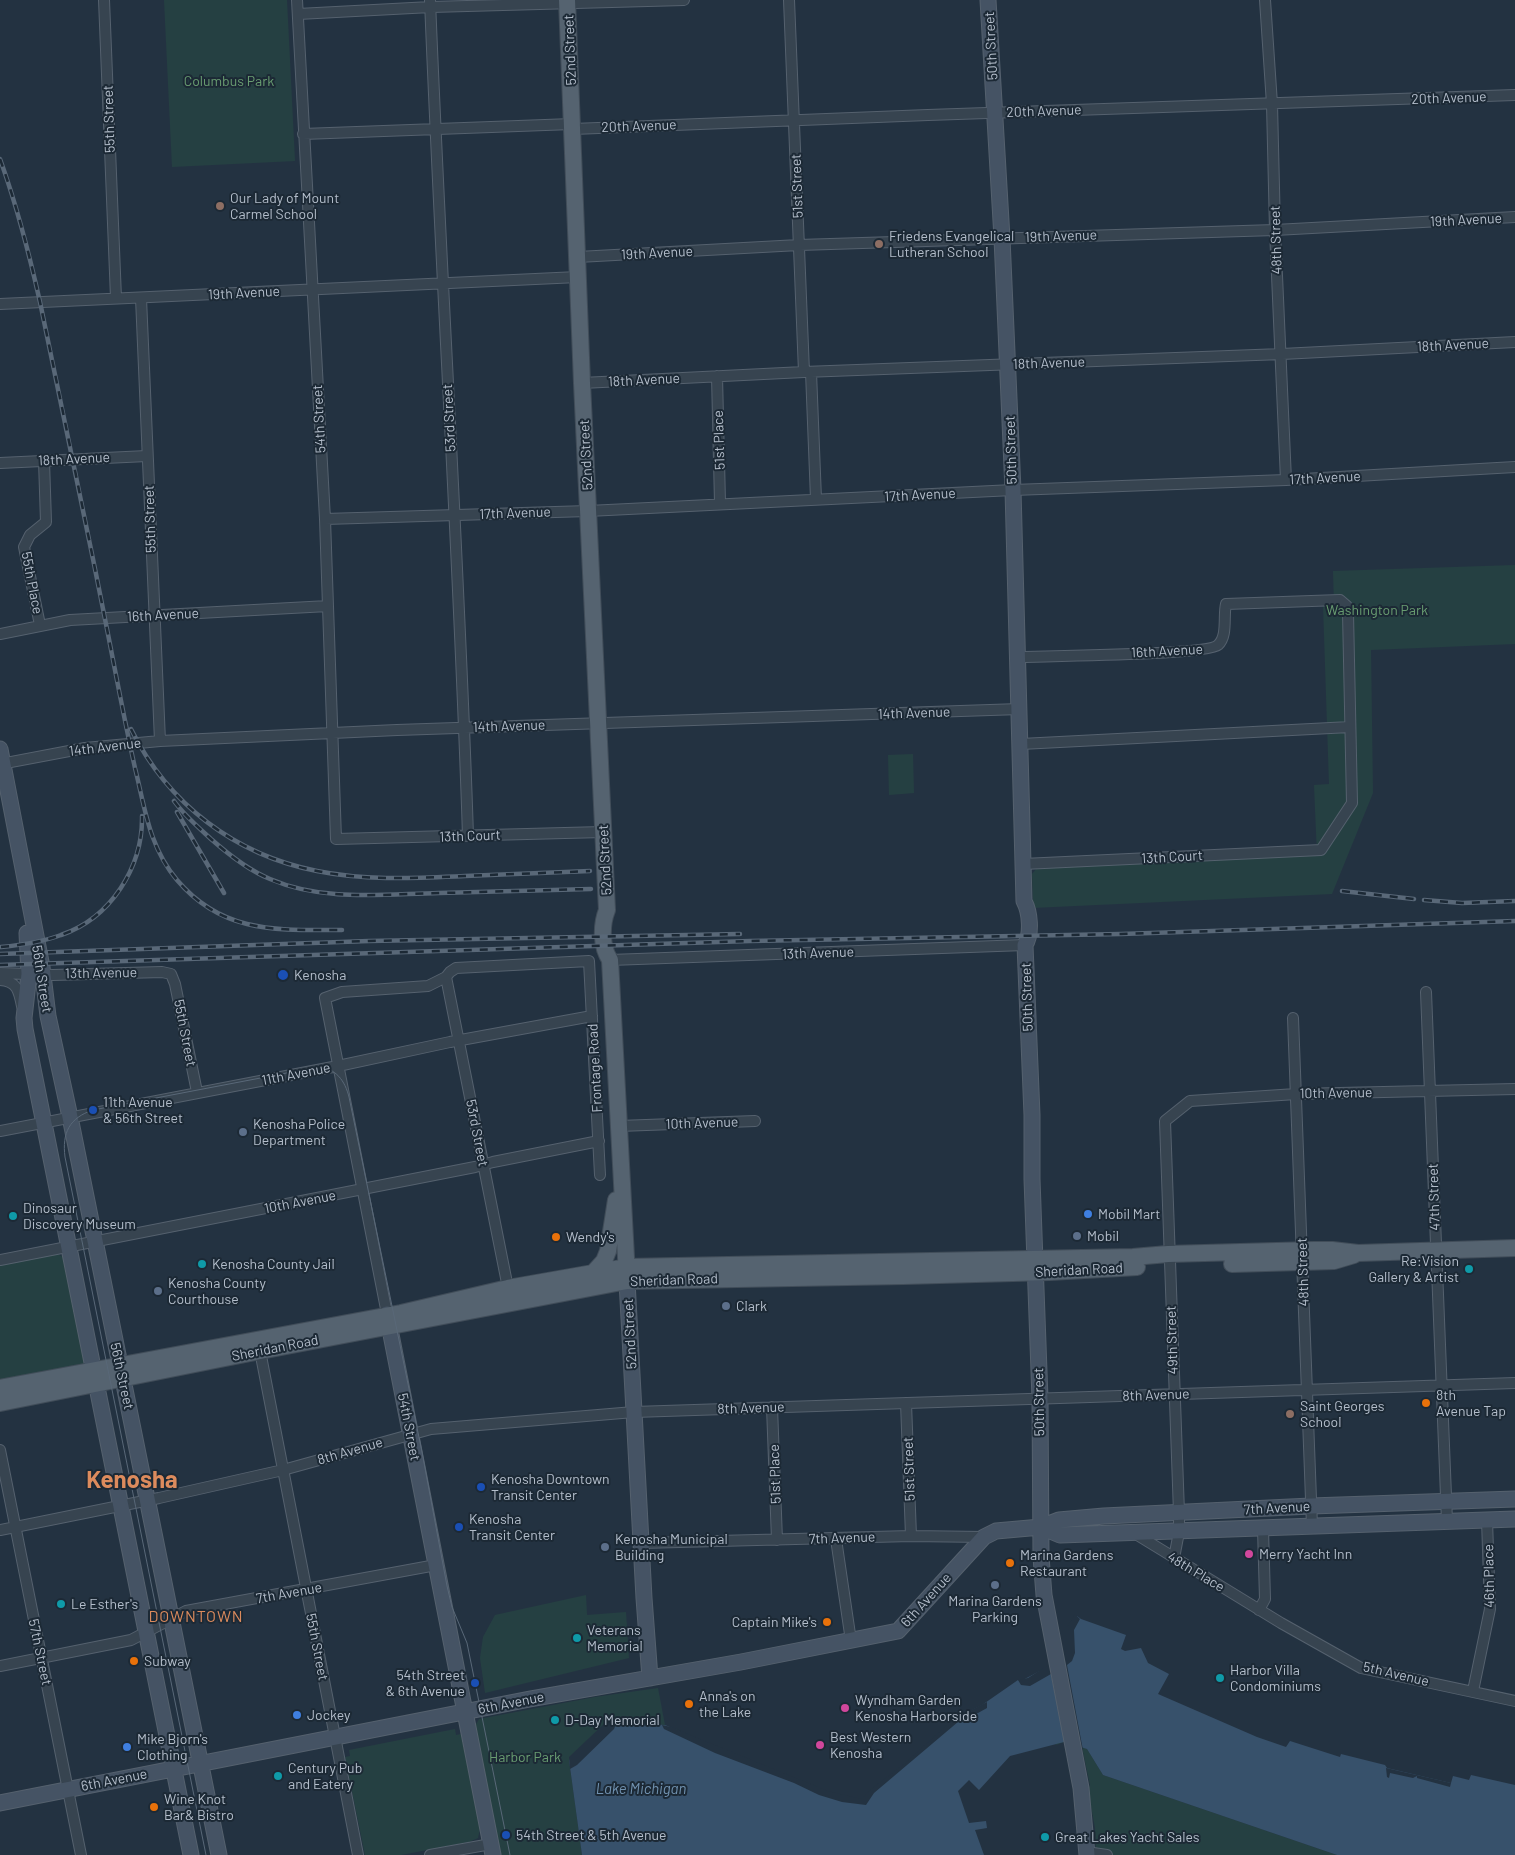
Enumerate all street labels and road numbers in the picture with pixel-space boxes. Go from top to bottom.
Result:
street label: 50th Street [981,11,1001,81]
street label: 52nd Street [560,14,580,86]
street label: 55th Street [99,85,119,153]
street label: 20th Avenue [1411,88,1487,108]
street label: 20th Avenue [1006,101,1082,121]
street label: 20th Avenue [601,116,677,136]
street label: 51st Street [787,153,807,219]
street label: 48th Street [1266,205,1286,275]
street label: 19th Avenue [1430,210,1502,230]
street label: 19th Avenue [1025,226,1097,246]
street label: 19th Avenue [621,243,693,263]
street label: 19th Avenue [208,283,280,303]
street label: 18th Avenue [1417,335,1489,355]
street label: 18th Avenue [1013,353,1085,373]
street label: 18th Avenue [608,370,680,390]
street label: 54th Street [309,384,329,454]
street label: 53rd Street [439,384,459,452]
street label: 51st Place [710,410,728,470]
street label: 50th Street [1001,415,1021,485]
street label: 52nd Street [576,419,596,491]
street label: 18th Avenue [38,449,110,469]
street label: 17th Avenue [1289,468,1361,488]
street label: 55th Street [140,485,160,553]
street label: 17th Avenue [884,485,956,505]
street label: 17th Avenue [479,503,551,523]
street label: 55th Place [18,550,46,616]
street label: 16th Avenue [127,605,199,625]
street label: 16th Avenue [1131,641,1203,661]
street label: 14th Avenue [877,703,951,723]
street label: 14th Avenue [472,716,546,736]
street label: 14th Avenue [68,734,142,760]
street label: 52nd Street [595,824,615,896]
street label: 13th Court [439,827,501,845]
street label: 13th Court [1141,847,1203,867]
street label: 13th Avenue [782,943,854,963]
street label: 56th Street [28,944,56,1014]
street label: 50th Street [1017,962,1037,1032]
street label: 13th Avenue [65,964,137,982]
street label: 55th Street [170,998,200,1068]
street label: Frontage Road [584,1023,606,1113]
street label: 11th Avenue [260,1059,332,1089]
street label: 10th Avenue [1299,1084,1373,1102]
street label: 53rd Street [462,1098,492,1168]
street label: 10th Avenue [665,1113,739,1133]
street label: 47th Street [1424,1163,1444,1231]
street label: 10th Avenue [263,1187,337,1217]
street label: 48th Street [1293,1237,1313,1307]
street label: Sheridan Road [1035,1259,1123,1281]
street label: Sheridan Road [630,1270,718,1290]
street label: 52nd Street [620,1298,640,1370]
street label: 49th Street [1162,1305,1182,1375]
street label: Sheridan Road [230,1331,320,1365]
street label: 56th Street [107,1341,137,1411]
street label: 50th Street [1030,1367,1048,1437]
street label: 8th Avenue [1122,1385,1190,1405]
street label: 54th Street [394,1392,424,1462]
street label: 8th Avenue [717,1398,785,1418]
street label: 8th Avenue [315,1434,385,1468]
street label: 51st Street [899,1436,919,1502]
street label: 51st Place [766,1444,784,1504]
street label: 7th Avenue [1243,1498,1311,1518]
street label: 7th Avenue [808,1528,876,1548]
street label: 46th Place [1480,1544,1498,1608]
street label: 48th Place [1164,1548,1228,1596]
street label: 6th Avenue [897,1569,955,1631]
street label: 7th Avenue [255,1579,323,1607]
street label: 55th Street [302,1612,332,1682]
street label: 57th Street [25,1617,55,1687]
street label: 5th Avenue [1361,1658,1431,1690]
street label: 6th Avenue [476,1688,546,1718]
street label: 6th Avenue [79,1765,149,1795]

